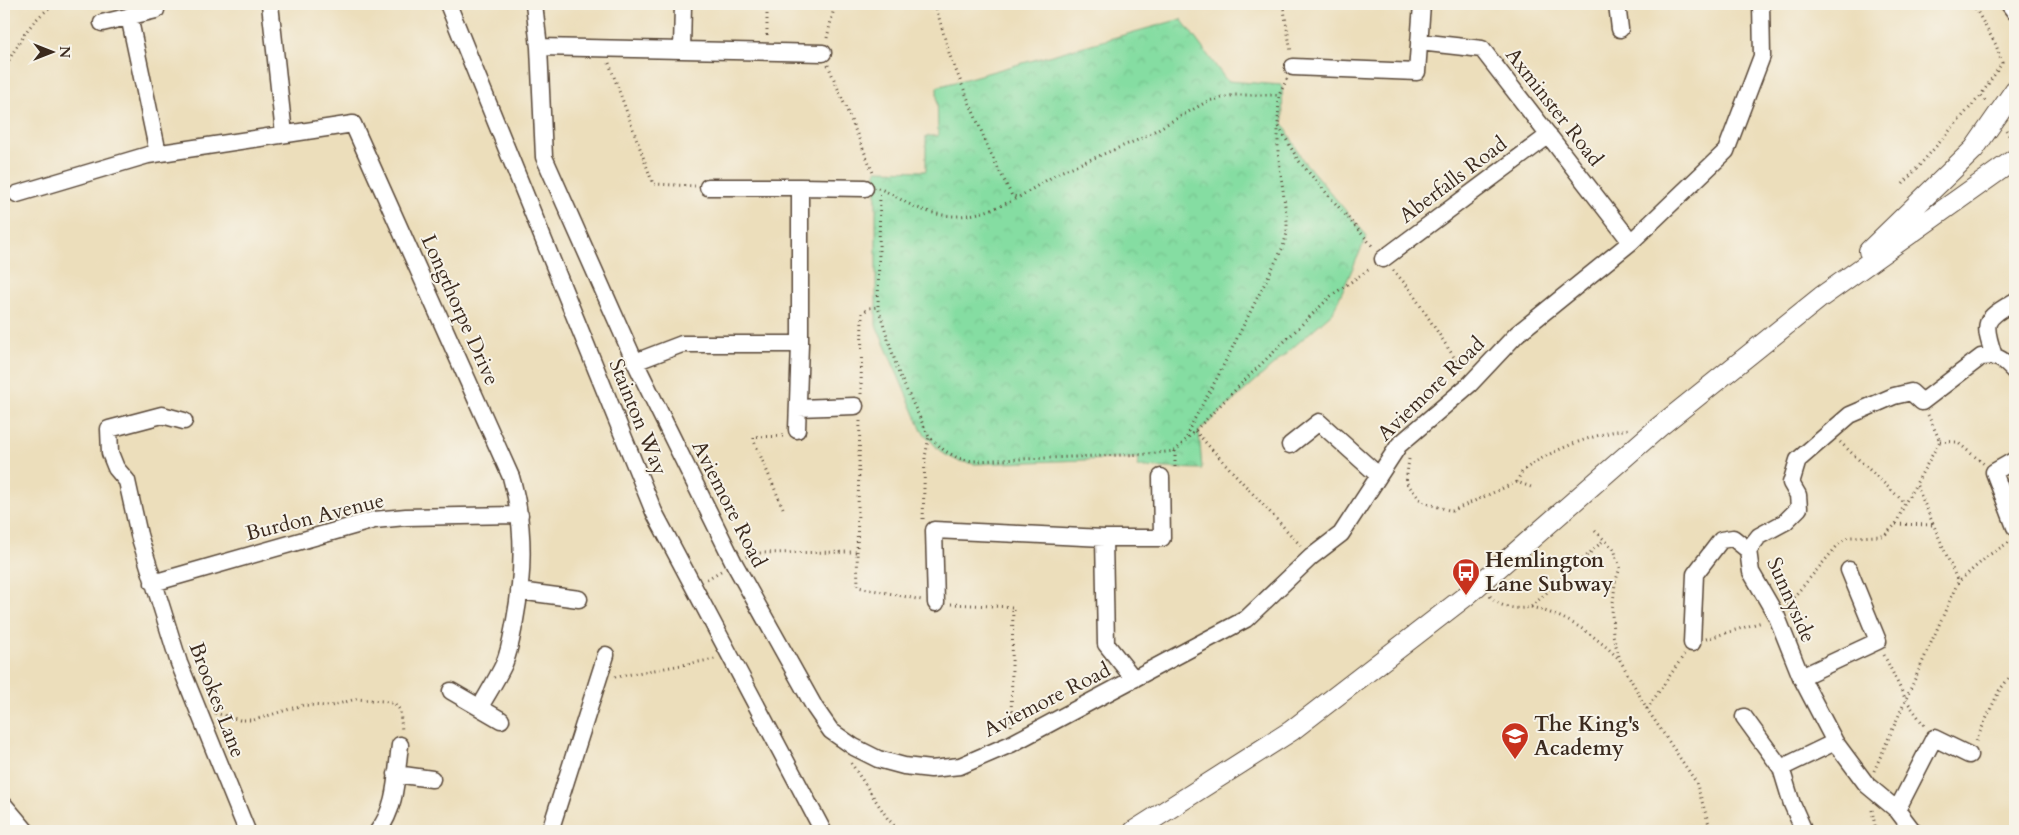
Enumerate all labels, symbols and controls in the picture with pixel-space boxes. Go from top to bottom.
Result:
north arrow [28,28,78,78]
street label: Axminster Road [1498,41,1610,173]
text: N [55,46,74,58]
street label: Aberfalls Road [1393,130,1513,230]
street label: Longthorpe Drive [414,230,506,390]
street label: Aviemore Road [1371,330,1491,448]
street label: Stainton Way [602,355,674,479]
street label: Aviemore Road [685,435,773,573]
street label: Burdon Avenue [243,486,387,548]
place label: Hemlington Lane Subway [1485,546,1613,599]
street label: Sunnyside [1759,553,1823,647]
bus stop icon: Hemlington Lane Subway [1451,557,1481,596]
street label: Brookes Lane [182,638,252,762]
street label: Aviemore Road [978,656,1116,744]
place label: The King's Academy [1534,710,1640,763]
school or university icon: The King's Academy [1500,721,1530,760]

